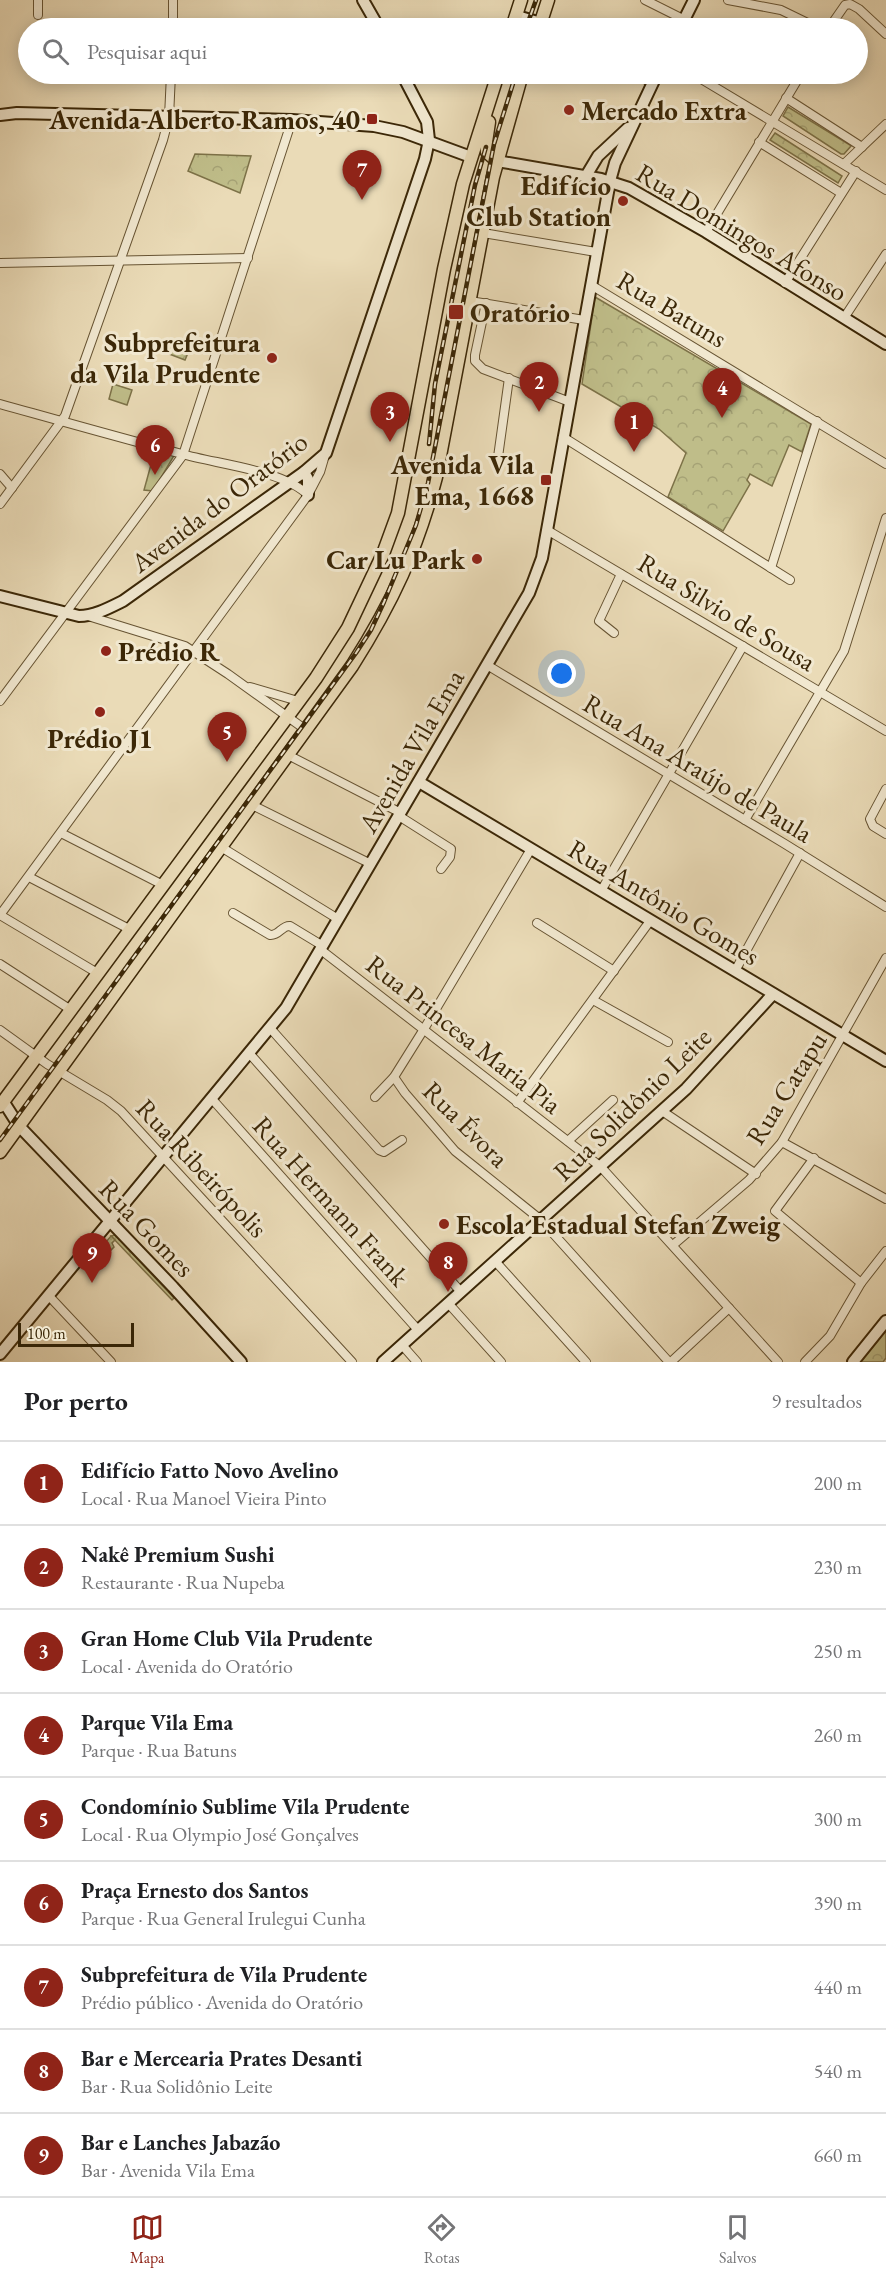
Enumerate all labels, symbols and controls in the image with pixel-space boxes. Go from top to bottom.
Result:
search box [18,18,868,84]
icon: search [39,35,72,68]
text: Pesquisar aqui [87,37,207,66]
place label: Mercado Extra [581,93,747,128]
place label: Avenida Alberto Ramos, 40 [48,102,360,137]
marker: Mercado Extra [562,103,576,117]
marker: Avenida Alberto Ramos, 40 [365,112,379,126]
pin: 7 [342,150,382,200]
street label: Rua Domingos Afonso [630,155,854,309]
place label: Edifício Club Station [466,168,611,234]
marker: Edifício Club Station [616,194,630,208]
street label: Rua Batuns [611,263,733,355]
place label: Oratório [470,295,570,330]
marker: Oratório [447,303,465,321]
place label: Subprefeitura da Vila Prudente [70,325,260,391]
marker: Subprefeitura da Vila Prudente [265,351,279,365]
pin: 2 [520,362,558,412]
pin: 4 [702,368,742,418]
pin: 3 [370,392,410,442]
pin: 1 [614,402,654,452]
street label: Avenida do Oratório [123,424,315,581]
pin: 6 [136,426,174,475]
place label: Avenida Vila Ema, 1668 [390,447,534,513]
marker: Avenida Vila Ema, 1668 [539,473,553,487]
place label: Car Lu Park [326,542,466,577]
street label: Rua Silvio de Sousa [632,545,823,679]
marker: Car Lu Park [470,552,484,566]
place label: Prédio R [118,634,220,669]
marker: Prédio R [99,644,113,658]
your location [547,659,576,688]
street label: Avenida Vila Ema [350,663,472,840]
street label: Rua Ana Araújo de Paula [577,686,819,851]
marker: Prédio J1 [93,705,107,719]
pin: 5 [208,712,246,762]
place label: Prédio J1 [47,721,153,756]
street label: Rua Antônio Gomes [562,831,766,973]
street label: Rua Princesa Maria Pia [359,947,569,1121]
street label: Rua Solidônio Leite [545,1020,719,1188]
street label: Rua Catapu [737,1025,835,1151]
street label: Rua Évora [415,1073,517,1175]
street label: Rua Ribeirópolis [129,1091,275,1245]
street label: Rua Hermann Frank [245,1109,417,1294]
street label: Rua Gomes [92,1172,202,1284]
place label: Escola Estadual Stefan Zweig [456,1207,781,1242]
marker: Escola Estadual Stefan Zweig [437,1217,451,1231]
pin: 9 [72,1234,112,1283]
pin: 8 [428,1242,468,1292]
scale bar [18,1320,134,1348]
text: 100 m [27,1323,66,1344]
text: Por perto [24,1384,128,1418]
text: 9 resultados [771,1388,862,1414]
text: Edifício Fatto Novo Avelino [81,1456,338,1485]
text: 1 [38,1470,49,1496]
text: 200 m [814,1470,862,1496]
text: Local · Rua Manoel Vieira Pinto [81,1485,327,1511]
text: Nakê Premium Sushi [81,1540,274,1569]
text: 2 [38,1554,49,1580]
text: 230 m [814,1554,862,1580]
text: Restaurante · Rua Nupeba [81,1569,285,1595]
text: Gran Home Club Vila Prudente [81,1624,372,1653]
text: 3 [38,1638,49,1664]
text: 250 m [814,1638,862,1664]
text: Local · Avenida do Oratório [81,1653,293,1679]
text: Parque Vila Ema [81,1708,233,1737]
text: 4 [38,1722,49,1748]
text: 260 m [814,1722,862,1748]
text: Parque · Rua Batuns [81,1737,237,1763]
text: Condomínio Sublime Vila Prudente [81,1792,410,1821]
text: 5 [38,1806,49,1832]
text: 300 m [814,1806,862,1832]
text: Local · Rua Olympio José Gonçalves [81,1821,359,1847]
text: Praça Ernesto dos Santos [81,1876,308,1905]
text: 6 [38,1890,49,1916]
text: 390 m [814,1890,862,1916]
text: Parque · Rua General Irulegui Cunha [81,1905,366,1931]
text: Subprefeitura de Vila Prudente [81,1960,367,1989]
text: 7 [38,1974,49,2000]
text: 440 m [814,1974,862,2000]
text: Prédio público · Avenida do Oratório [81,1989,363,2015]
text: Bar e Mercearia Prates Desanti [81,2044,362,2073]
text: 8 [38,2058,49,2084]
text: 540 m [814,2058,862,2084]
text: Bar · Rua Solidônio Leite [81,2073,273,2099]
text: Bar e Lanches Jabazão [81,2128,280,2157]
text: 9 [38,2142,49,2168]
text: 660 m [814,2142,862,2168]
text: Bar · Avenida Vila Ema [81,2157,255,2183]
tab: Mapa [130,2211,165,2268]
tab: Rotas [424,2211,460,2268]
tab: Salvos [719,2211,756,2268]

